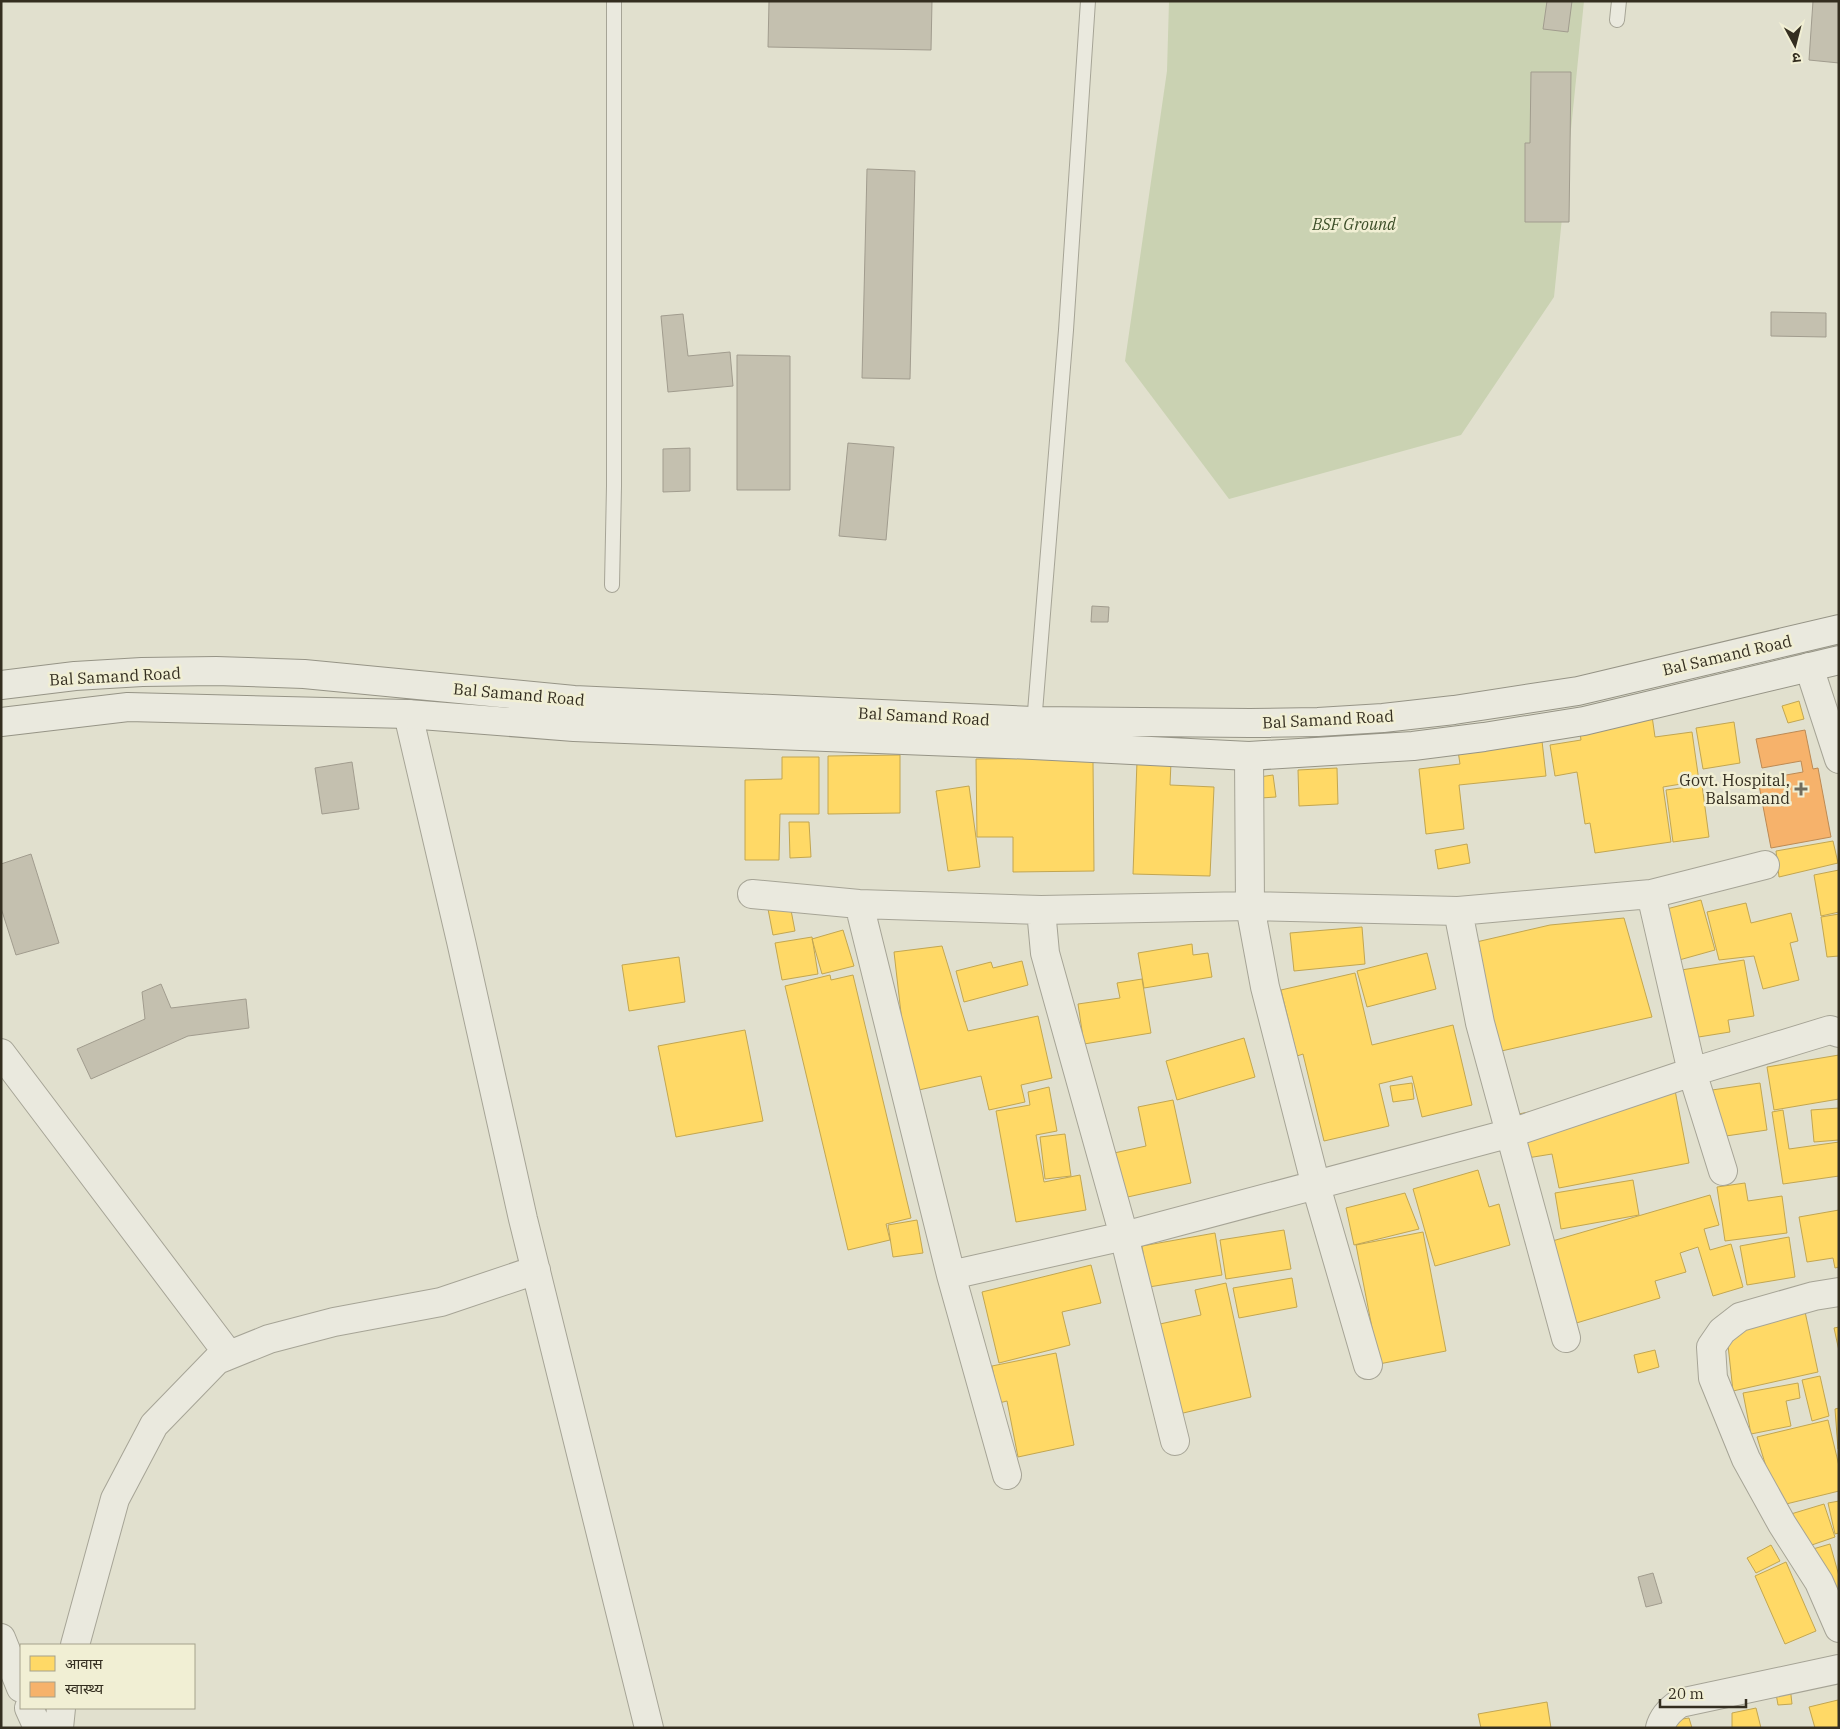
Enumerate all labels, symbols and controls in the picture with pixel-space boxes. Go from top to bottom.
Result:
north arrow [1770,20,1820,70]
text: उ [1791,48,1802,67]
park label: BSF Ground [1311,214,1396,234]
street label: Bal Samand Road [1660,630,1794,680]
street label: Bal Samand Road [49,663,182,689]
street label: Bal Samand Road [452,678,586,710]
street label: Bal Samand Road [858,703,991,729]
street label: Bal Samand Road [1262,706,1395,732]
place label: Govt. Hospital, Balsamand [1679,770,1790,808]
marker: Govt. Hospital, Balsamand [1794,782,1808,796]
legend [20,1644,195,1709]
text: आवास [65,1654,104,1673]
scale bar [1660,1676,1746,1708]
text: स्वास्थ्य [65,1679,103,1698]
text: 20 m [1668,1684,1704,1703]

